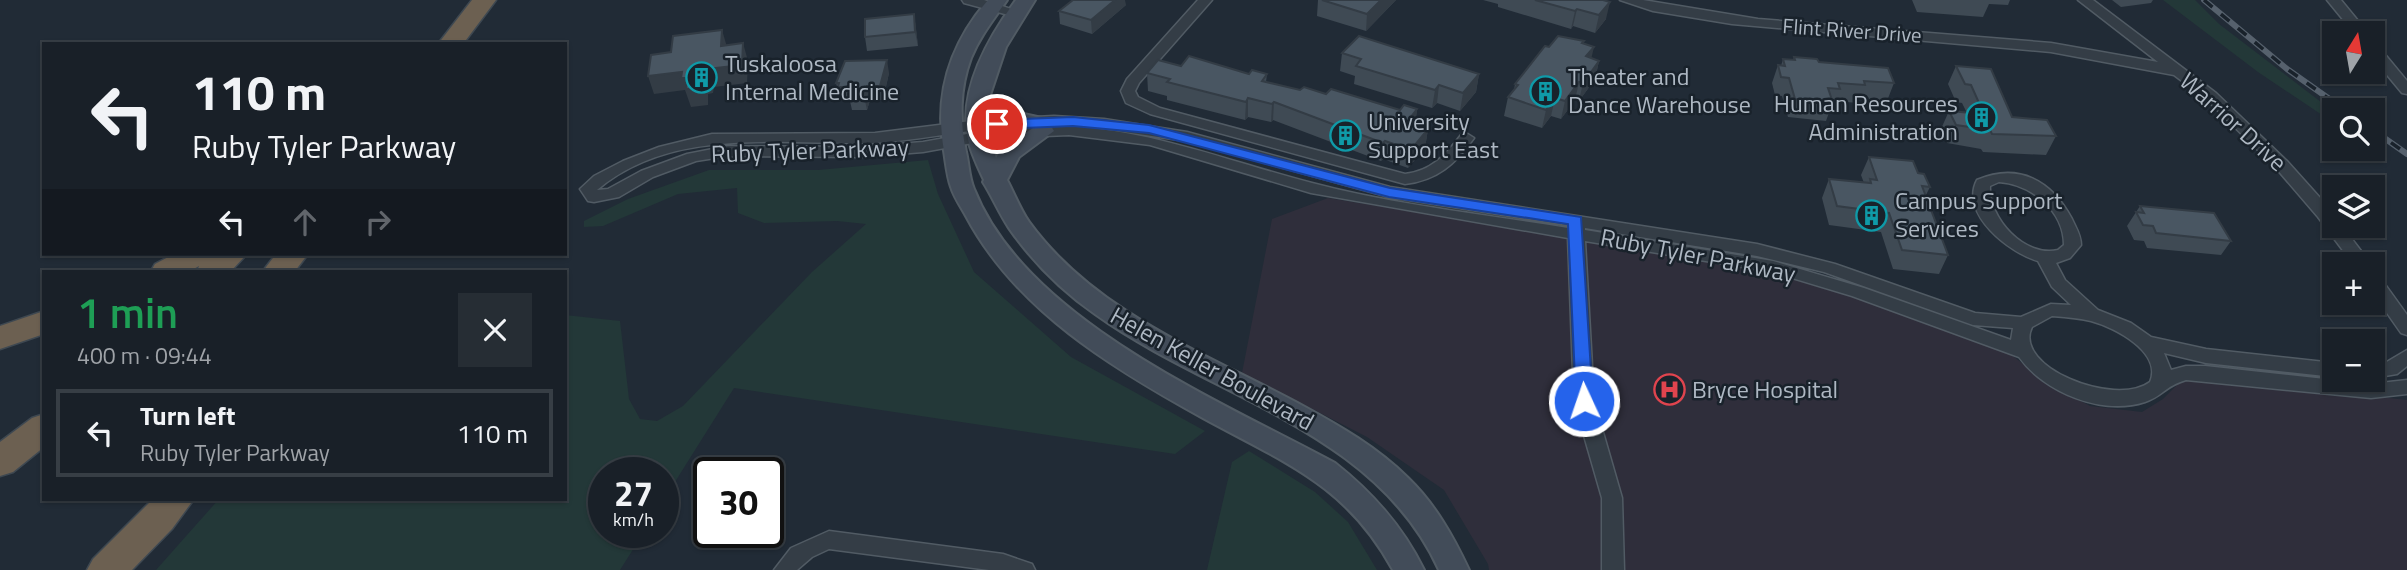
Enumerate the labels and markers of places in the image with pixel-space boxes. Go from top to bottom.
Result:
place label: Tuskaloosa Internal Medicine [725,45,899,109]
place label: Theater and Dance Warehouse [1568,58,1751,122]
building icon: Tuskaloosa Internal Medicine [685,61,719,95]
building icon: Theater and Dance Warehouse [1528,74,1562,108]
place label: Human Resources Administration [1774,85,1958,149]
pin [967,94,1027,154]
building icon: Human Resources Administration [1964,101,1998,135]
place label: University Support East [1368,103,1499,167]
building icon: University Support East [1328,119,1362,153]
place label: Campus Support Services [1895,182,2063,246]
building icon: Campus Support Services [1855,198,1889,232]
place label: Bryce Hospital [1692,371,1838,407]
hospital icon: Bryce Hospital [1652,373,1686,407]

